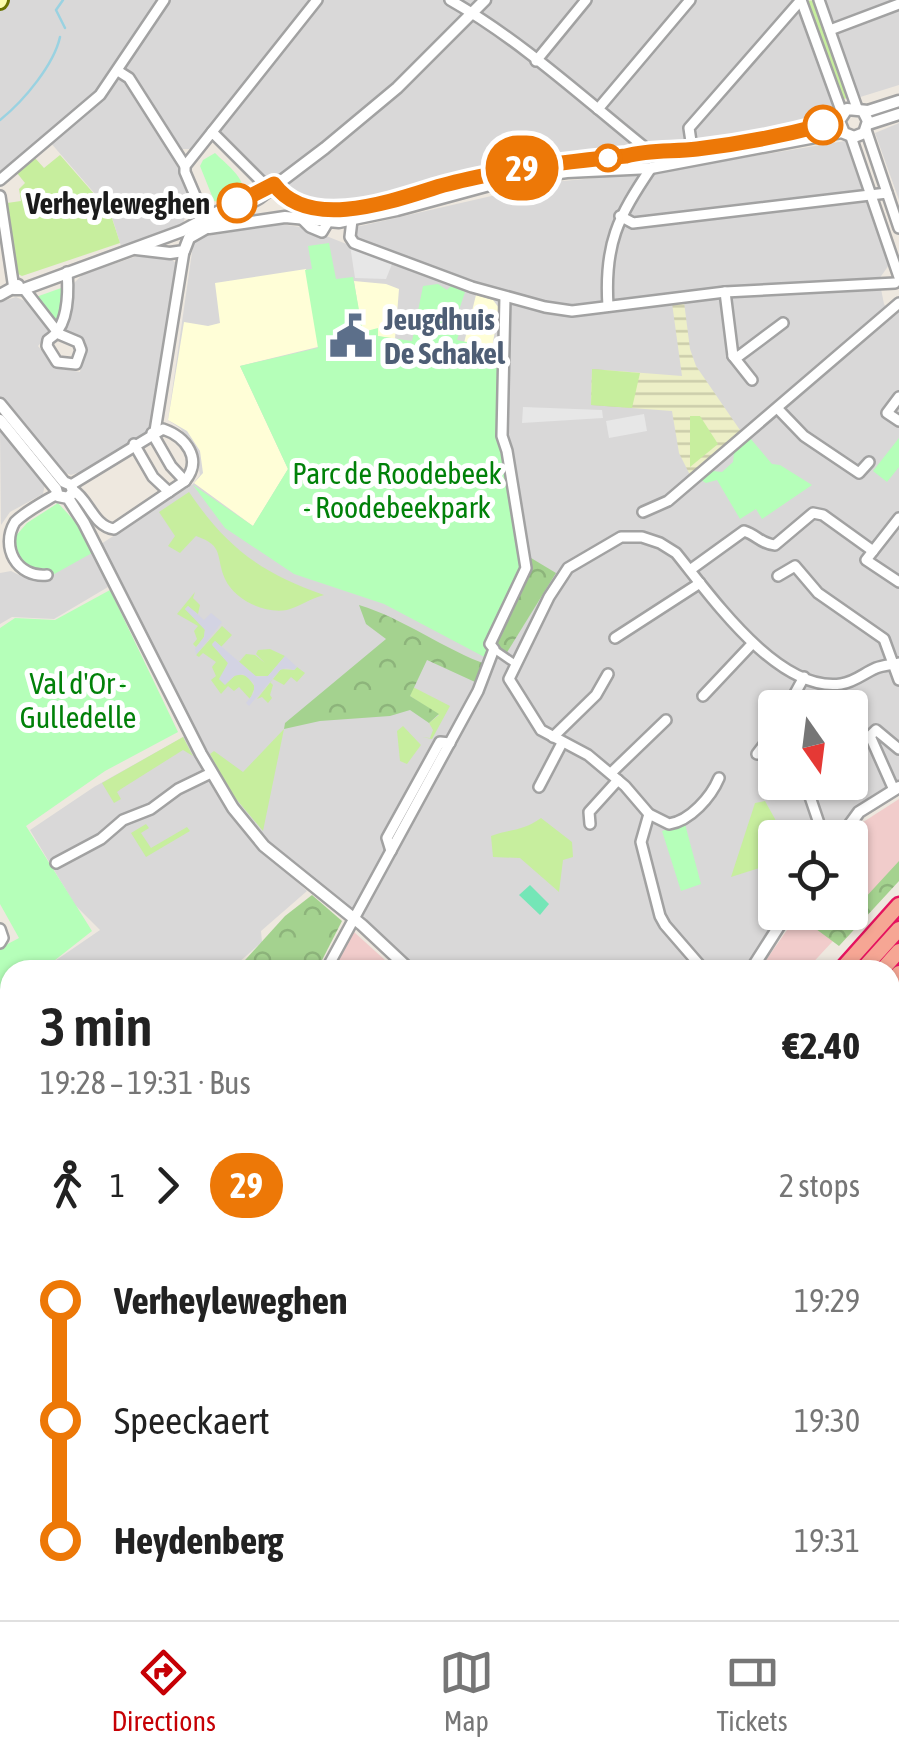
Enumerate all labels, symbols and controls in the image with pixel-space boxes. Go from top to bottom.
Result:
unlabelled marker [804,106,842,144]
line badge: 29 [477,136,567,200]
unlabelled marker [595,145,621,171]
text: 29 [506,148,538,188]
marker: Verheyleweghen [218,184,256,222]
place label: Verheyleweghen [25,186,210,220]
place label: Jeugdhuis De Schakel [383,302,506,370]
public building icon: Jeugdhuis De Schakel [327,312,375,360]
park label: Parc de Roodebeek - Roodebeekpark [292,456,502,524]
park label: Val d'Or - Gulledelle [20,666,136,734]
north arrow [758,690,868,800]
map controls [758,690,868,930]
button: locate [758,820,868,930]
text: 3 min [40,995,152,1058]
text: €2.40 [783,1024,860,1067]
text: 19:28 – 19:31 · Bus [40,1064,251,1101]
icon: walk [40,1158,95,1213]
icon: forward [140,1158,195,1213]
text: 29 [230,1165,263,1205]
text: 1 [110,1167,125,1204]
text: 2 stops [779,1167,860,1204]
text: Verheyleweghen [114,1279,347,1322]
text: 19:29 [794,1282,860,1319]
text: Speeckaert [114,1399,270,1442]
text: 19:30 [794,1402,860,1439]
text: Heydenberg [114,1519,284,1562]
text: 19:31 [794,1522,860,1559]
tab: Directions [111,1645,216,1737]
tab: Map [439,1645,494,1737]
tab: Tickets [717,1645,788,1737]

